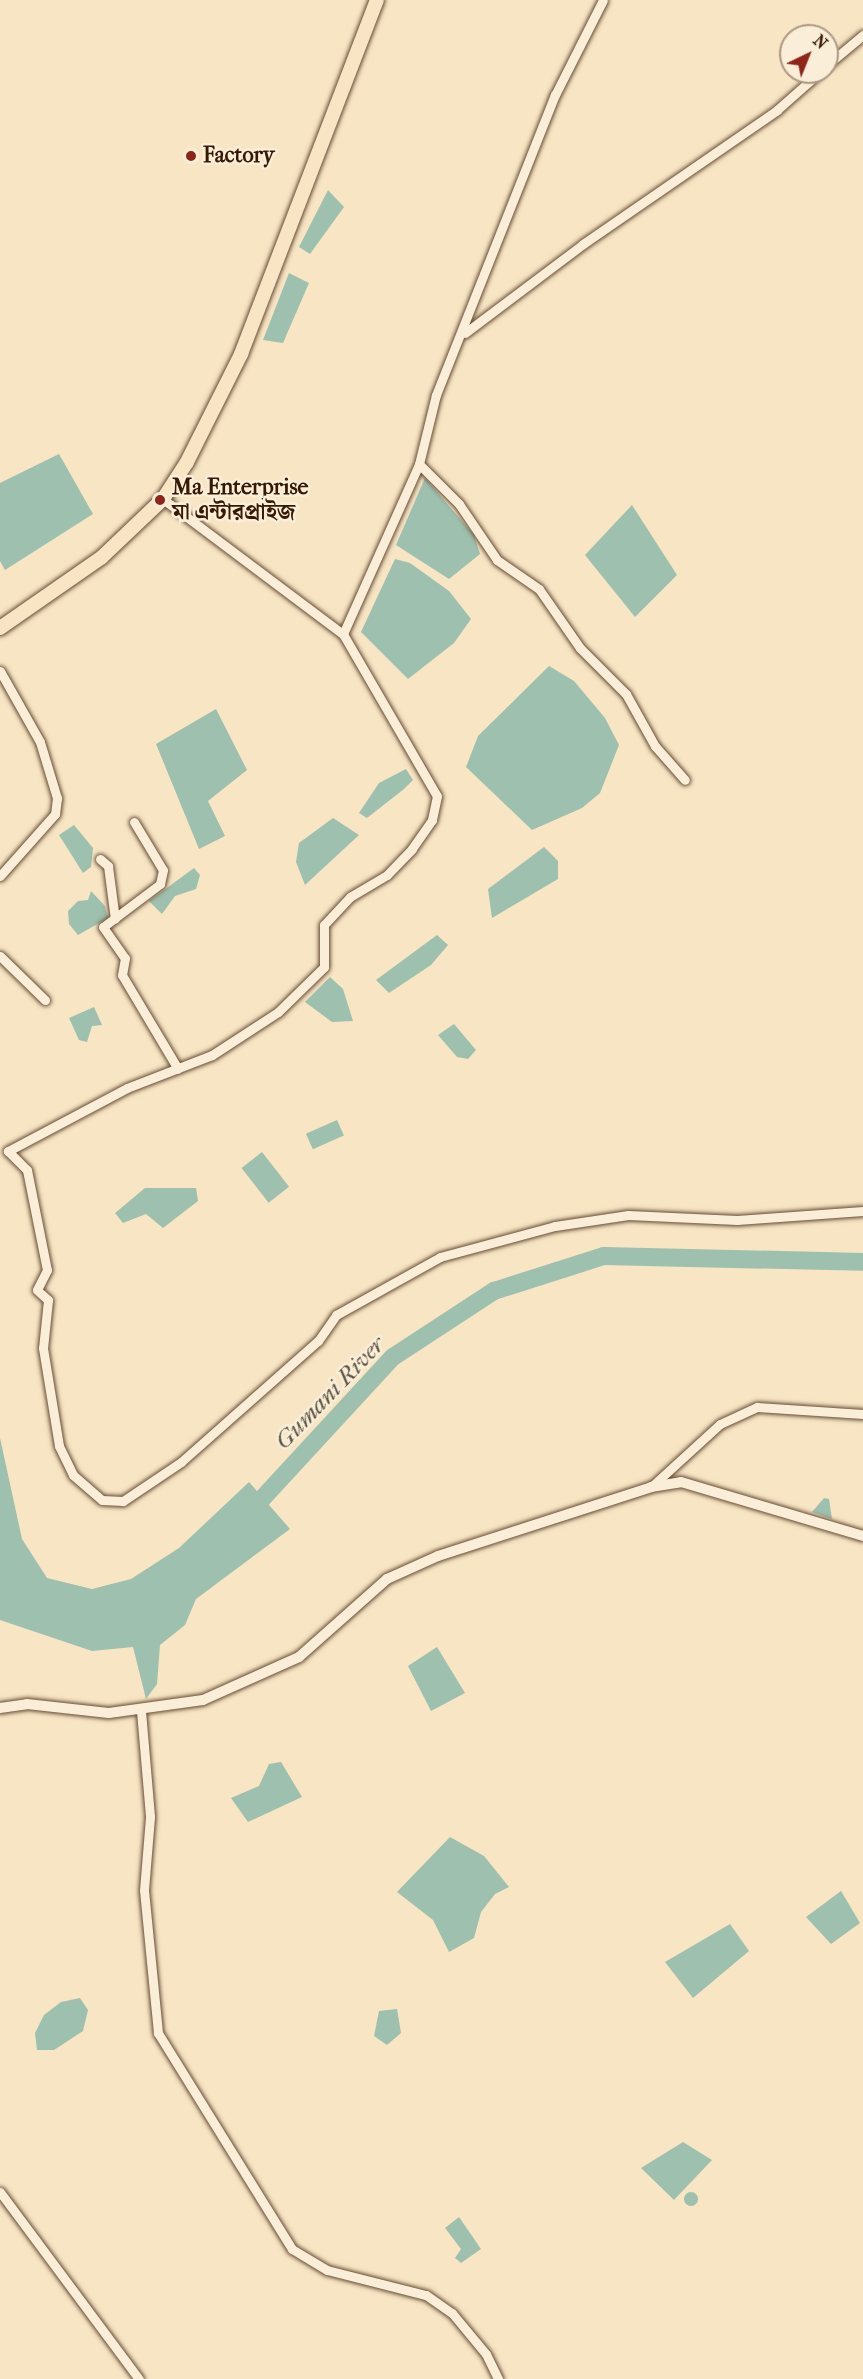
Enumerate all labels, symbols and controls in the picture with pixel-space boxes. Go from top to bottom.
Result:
north arrow [779,24,839,84]
text: N [809,31,831,53]
place label: Factory [203,143,274,169]
marker: Factory [184,149,198,163]
place label: Ma Enterprise মা এন্টারপ্রাইজ [172,474,308,526]
marker: Ma Enterprise মা এন্টারপ্রাইজ [153,493,167,507]
water label: Gumani River [269,1331,391,1455]

